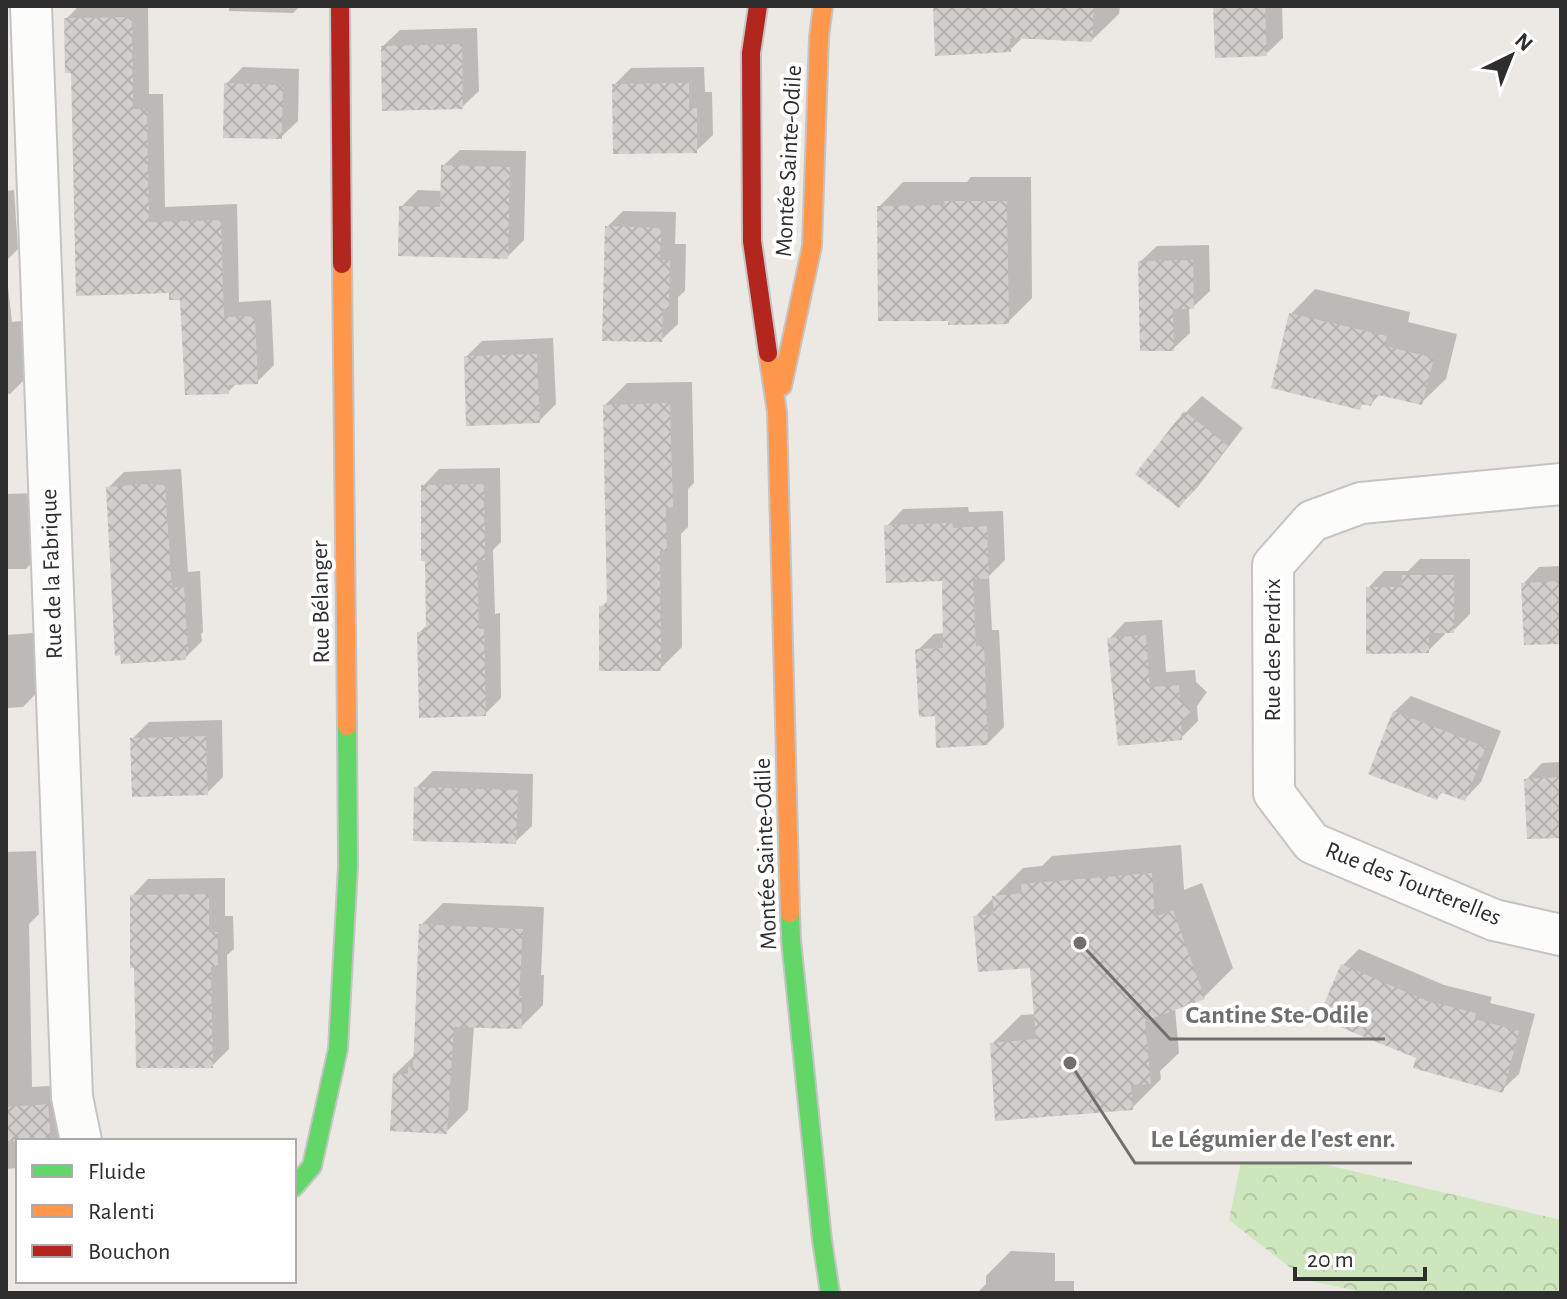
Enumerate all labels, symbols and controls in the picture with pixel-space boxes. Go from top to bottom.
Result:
north arrow [1471,16,1551,96]
text: N [1511,29,1537,55]
street label: Montée Sainte-Odile [772,64,806,258]
street label: Rue de la Fabrique [37,488,67,660]
street label: Rue Bélanger [308,540,334,664]
street label: Rue des Perdrix [1261,578,1285,722]
street label: Montée Sainte-Odile [751,758,781,950]
street label: Rue des Tourterelles [1322,838,1504,930]
callout: Cantine Ste-Odile [1170,989,1385,1039]
text: Cantine Ste-Odile [1186,1002,1369,1028]
callout: Le Légumier de l'est enr. [1135,1113,1412,1163]
text: Le Légumier de l'est enr. [1151,1126,1395,1152]
legend [16,1139,296,1283]
text: Fluide [88,1160,146,1184]
text: Ralenti [88,1200,155,1224]
scale bar [1295,1231,1425,1281]
text: Bouchon [88,1240,170,1264]
text: 20 m [1307,1248,1354,1272]

